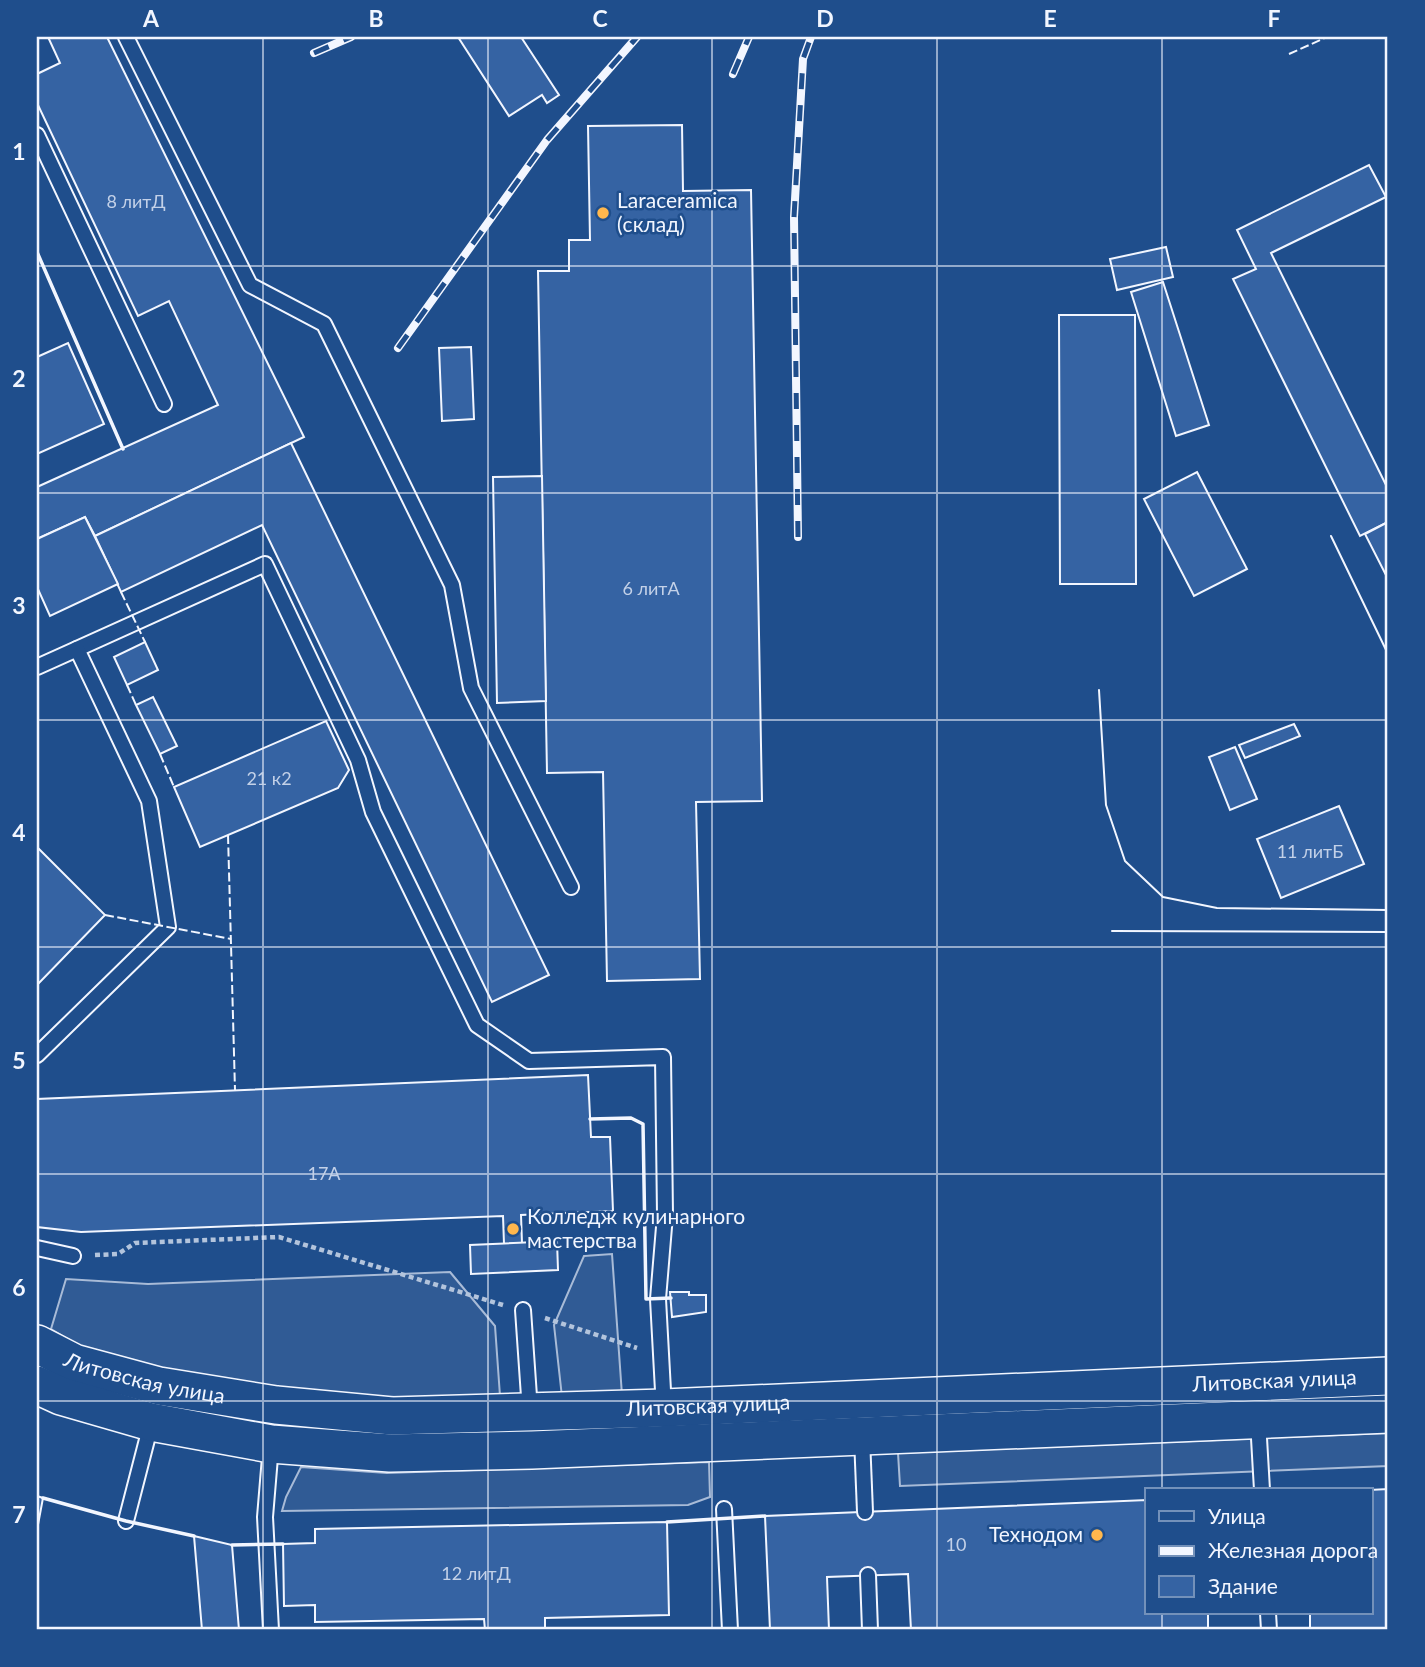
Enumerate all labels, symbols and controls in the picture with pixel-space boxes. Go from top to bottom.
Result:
text: A [142,4,160,32]
text: B [368,4,384,32]
text: C [592,4,608,32]
text: D [816,4,834,32]
text: E [1043,4,1057,32]
text: F [1267,4,1281,32]
text: 1 [12,137,26,165]
place label: Laraceramica (склад) [617,187,738,236]
house number: 8 литД [106,190,166,212]
marker: Laraceramica (склад) [595,205,611,221]
text: 2 [12,364,26,392]
house number: 6 литА [622,577,680,599]
text: 3 [12,591,26,619]
house number: 21 к2 [246,767,292,789]
text: 4 [12,818,26,846]
house number: 11 литБ [1277,840,1343,862]
text: 5 [12,1046,26,1074]
house number: 17А [307,1162,341,1184]
place label: Колледж кулинарного мастерства [527,1203,745,1252]
marker: Колледж кулинарного мастерства [505,1221,521,1237]
text: 6 [12,1273,26,1301]
street label: Литовская улица [59,1346,227,1408]
street label: Литовская улица [1191,1363,1357,1396]
street label: Литовская улица [625,1388,791,1420]
legend [1145,1488,1372,1614]
text: 7 [12,1500,26,1528]
text: Улица [1208,1503,1266,1528]
place label: Технодом [989,1521,1083,1546]
marker: Технодом [1089,1527,1105,1543]
house number: 10 [946,1533,966,1555]
text: Железная дорога [1208,1537,1378,1562]
house number: 12 литД [441,1562,511,1584]
text: Здание [1208,1573,1278,1598]

